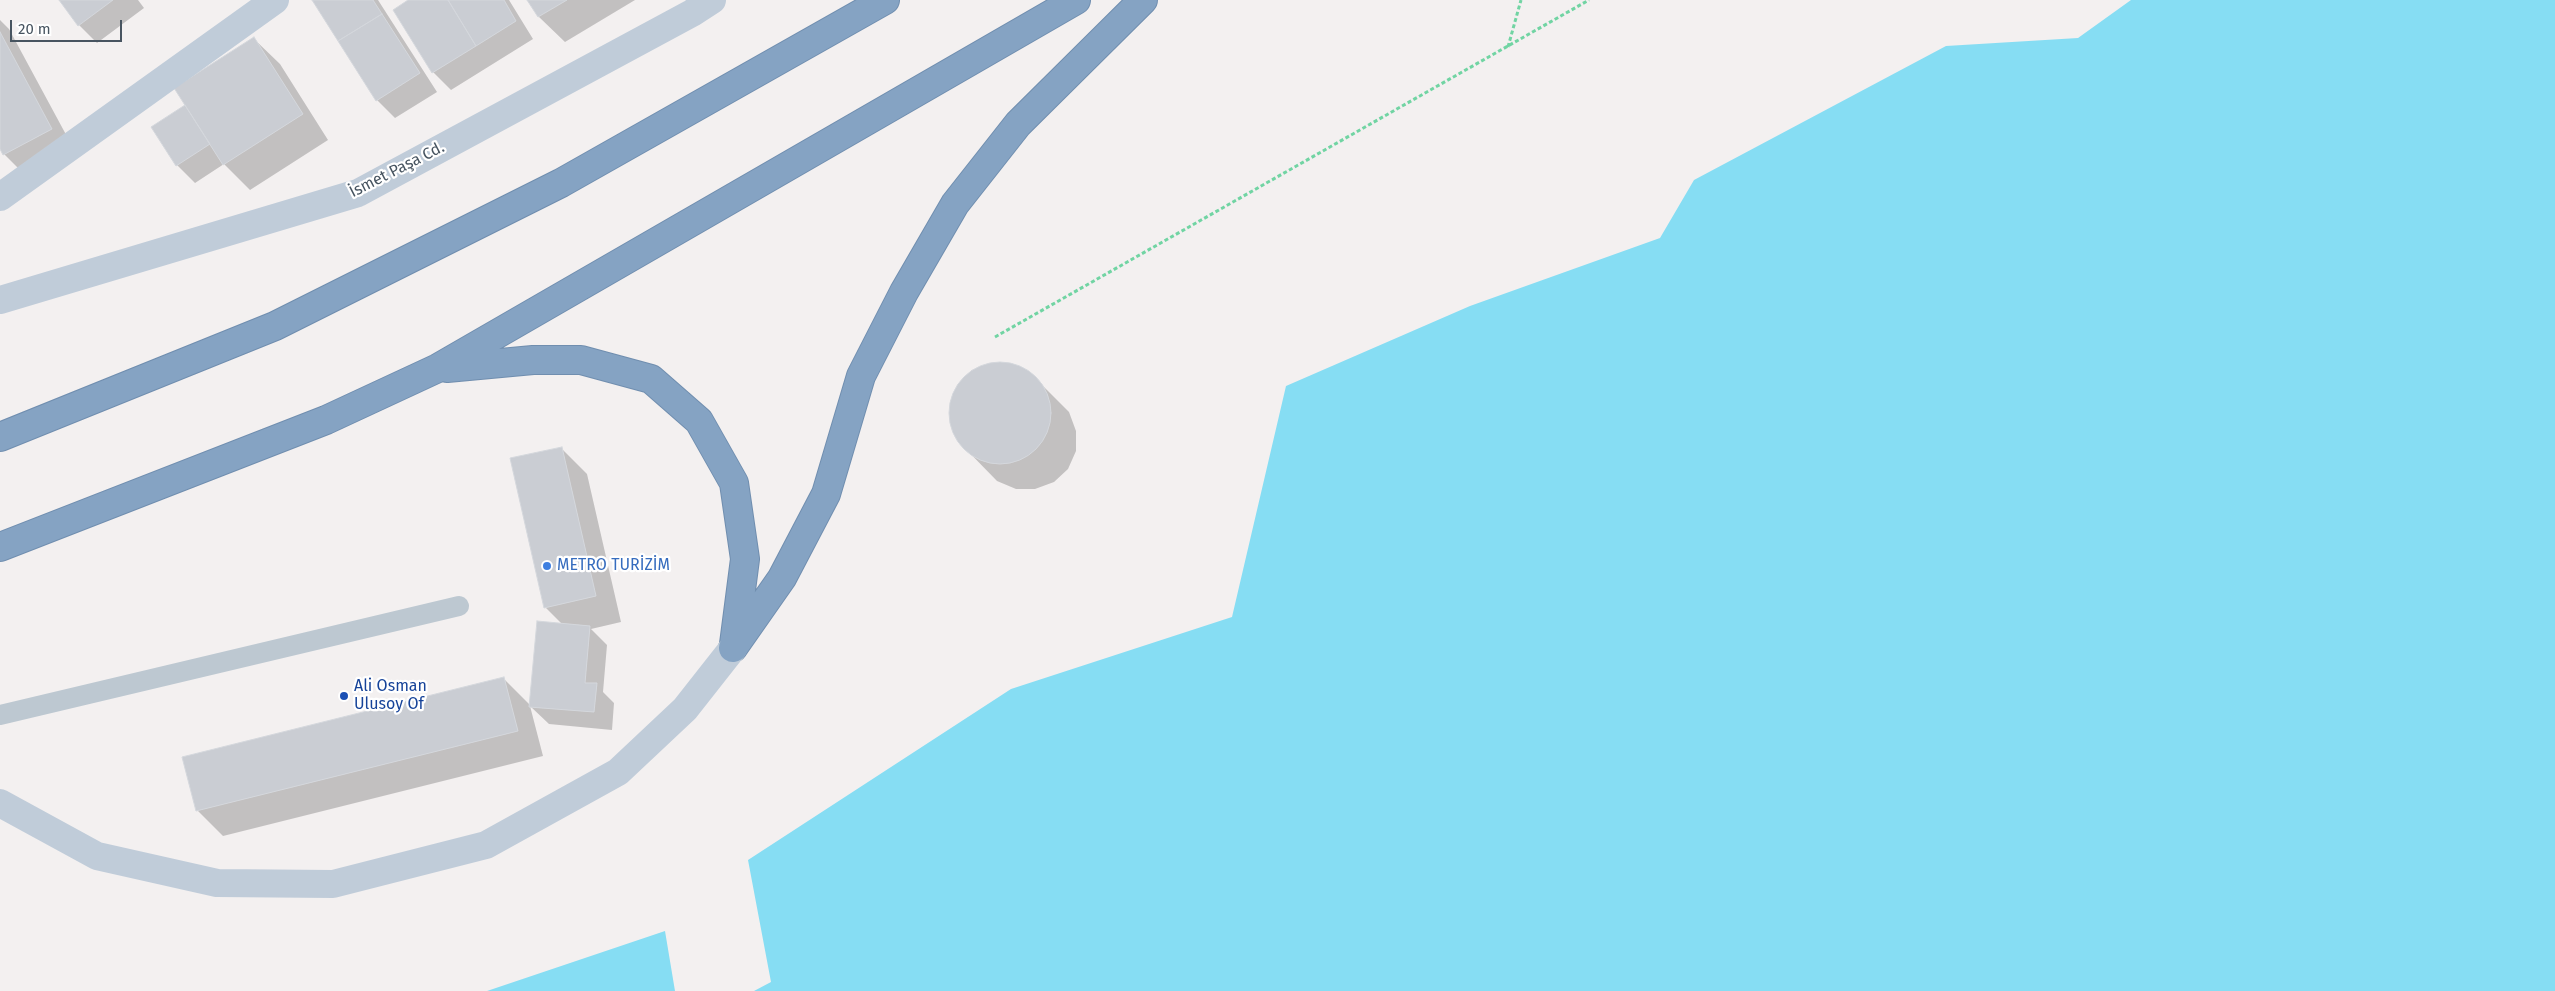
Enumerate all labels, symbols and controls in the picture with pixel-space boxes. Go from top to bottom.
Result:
scale bar [12,10,125,42]
text: 20 m [18,20,51,38]
street label: İsmet Paşa Cd. [346,138,448,202]
place label: METRO TURİZİM [557,556,670,576]
marker: METRO TURİZİM [541,560,553,572]
place label: Ali Osman Ulusoy Of [354,677,427,715]
marker: Ali Osman Ulusoy Of [338,690,350,702]

